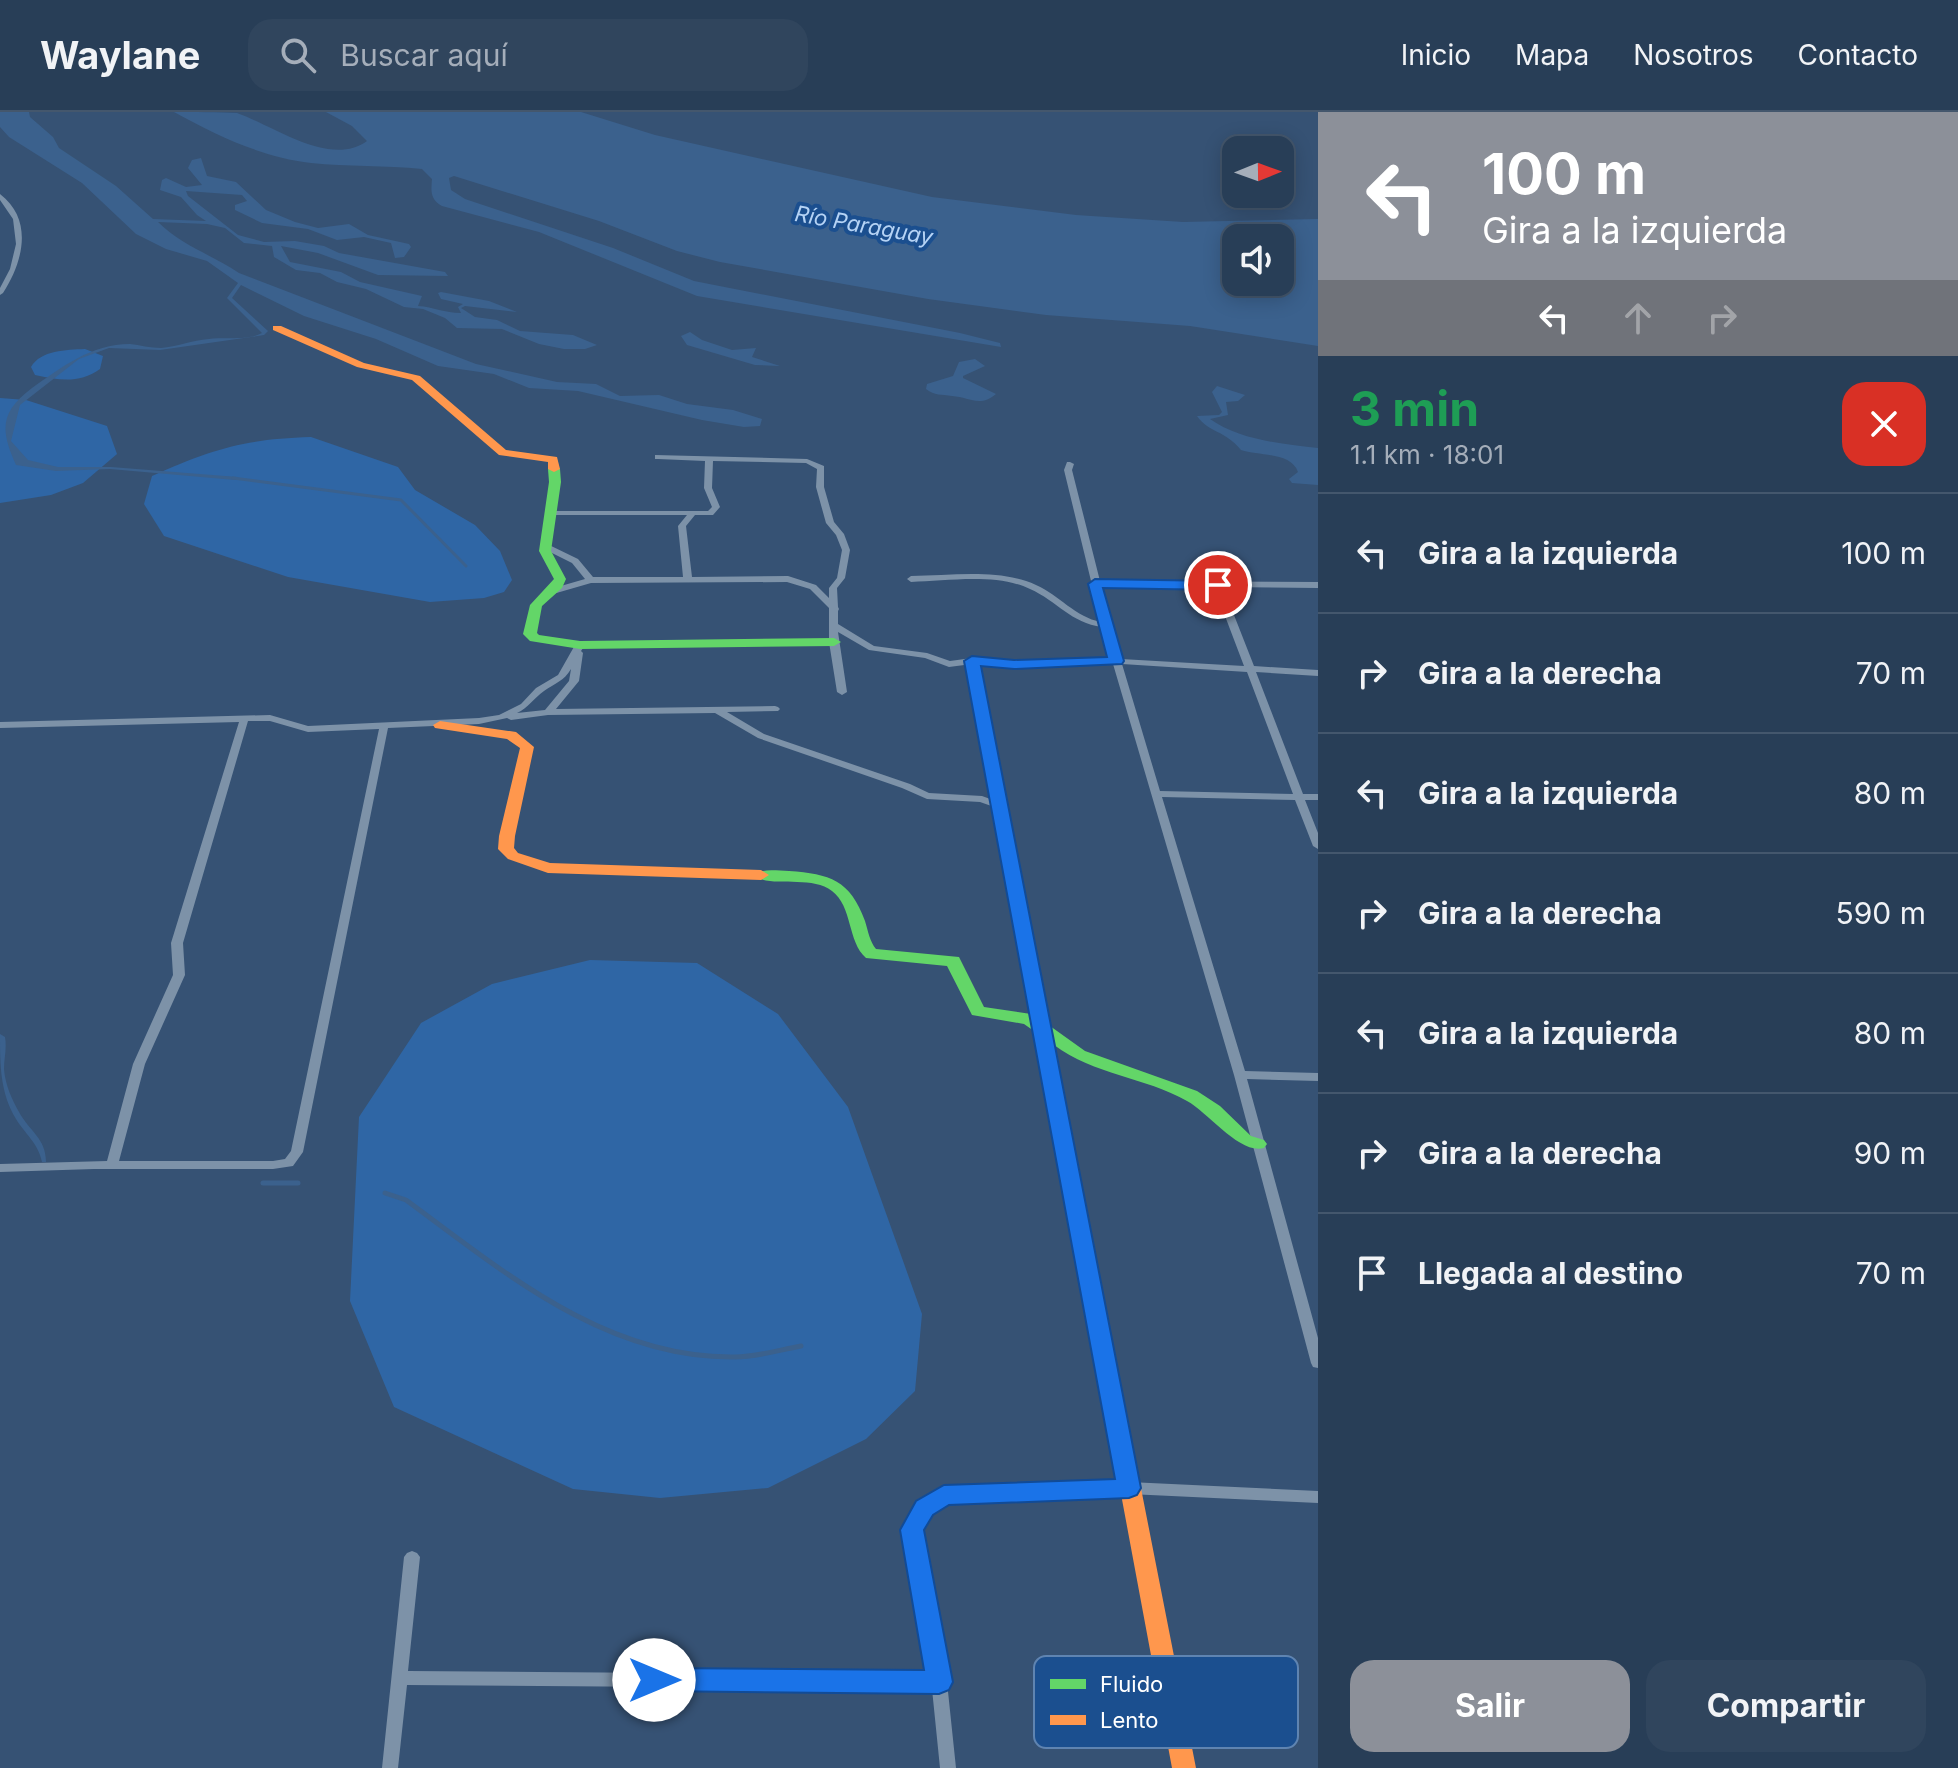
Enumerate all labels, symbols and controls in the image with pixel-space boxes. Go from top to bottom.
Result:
search box [248,19,808,91]
text: Waylane [40,32,200,78]
icon: search [276,33,320,77]
text: Buscar aquí [340,37,508,73]
text: Inicio [1401,38,1471,72]
text: Mapa [1515,38,1589,72]
text: Nosotros [1633,38,1754,72]
text: Contacto [1798,38,1918,72]
north arrow [1222,136,1294,208]
map controls [1222,136,1294,296]
text: 100 m [1482,140,1646,208]
icon: left [1350,144,1454,248]
water label: Río Paraguay [793,200,936,250]
text: Gira a la izquierda [1482,208,1787,252]
button: sound [1222,224,1294,296]
icon: left [1532,296,1576,340]
icon: ahead [1616,296,1660,340]
icon: right [1700,296,1744,340]
text: 3 min [1350,379,1479,438]
button: close [1842,382,1926,466]
text: 1.1 km · 18:01 [1350,439,1504,470]
icon: left [1350,531,1394,575]
text: Gira a la izquierda [1418,535,1678,571]
text: 100 m [1841,535,1926,571]
pin [1184,551,1252,619]
icon: arrive [1196,563,1240,607]
icon: right [1350,651,1394,695]
text: Gira a la derecha [1418,655,1662,691]
text: 70 m [1856,655,1926,691]
icon: left [1350,771,1394,815]
text: Gira a la izquierda [1418,775,1678,811]
text: 80 m [1854,775,1926,811]
icon: right [1350,891,1394,935]
text: Gira a la derecha [1418,895,1662,931]
text: 590 m [1836,895,1926,931]
icon: left [1350,1011,1394,1055]
text: Gira a la izquierda [1418,1015,1678,1051]
text: 80 m [1854,1015,1926,1051]
icon: right [1350,1131,1394,1175]
text: Gira a la derecha [1418,1135,1662,1171]
text: 90 m [1854,1135,1926,1171]
icon: arrive [1350,1251,1394,1295]
text: Llegada al destino [1418,1255,1683,1291]
text: 70 m [1856,1255,1926,1291]
position arrow [612,1638,696,1722]
legend [1034,1656,1298,1748]
button: Salir [1350,1660,1630,1752]
button: Compartir [1646,1660,1926,1752]
text: Fluido [1100,1671,1163,1697]
text: Lento [1100,1707,1158,1733]

